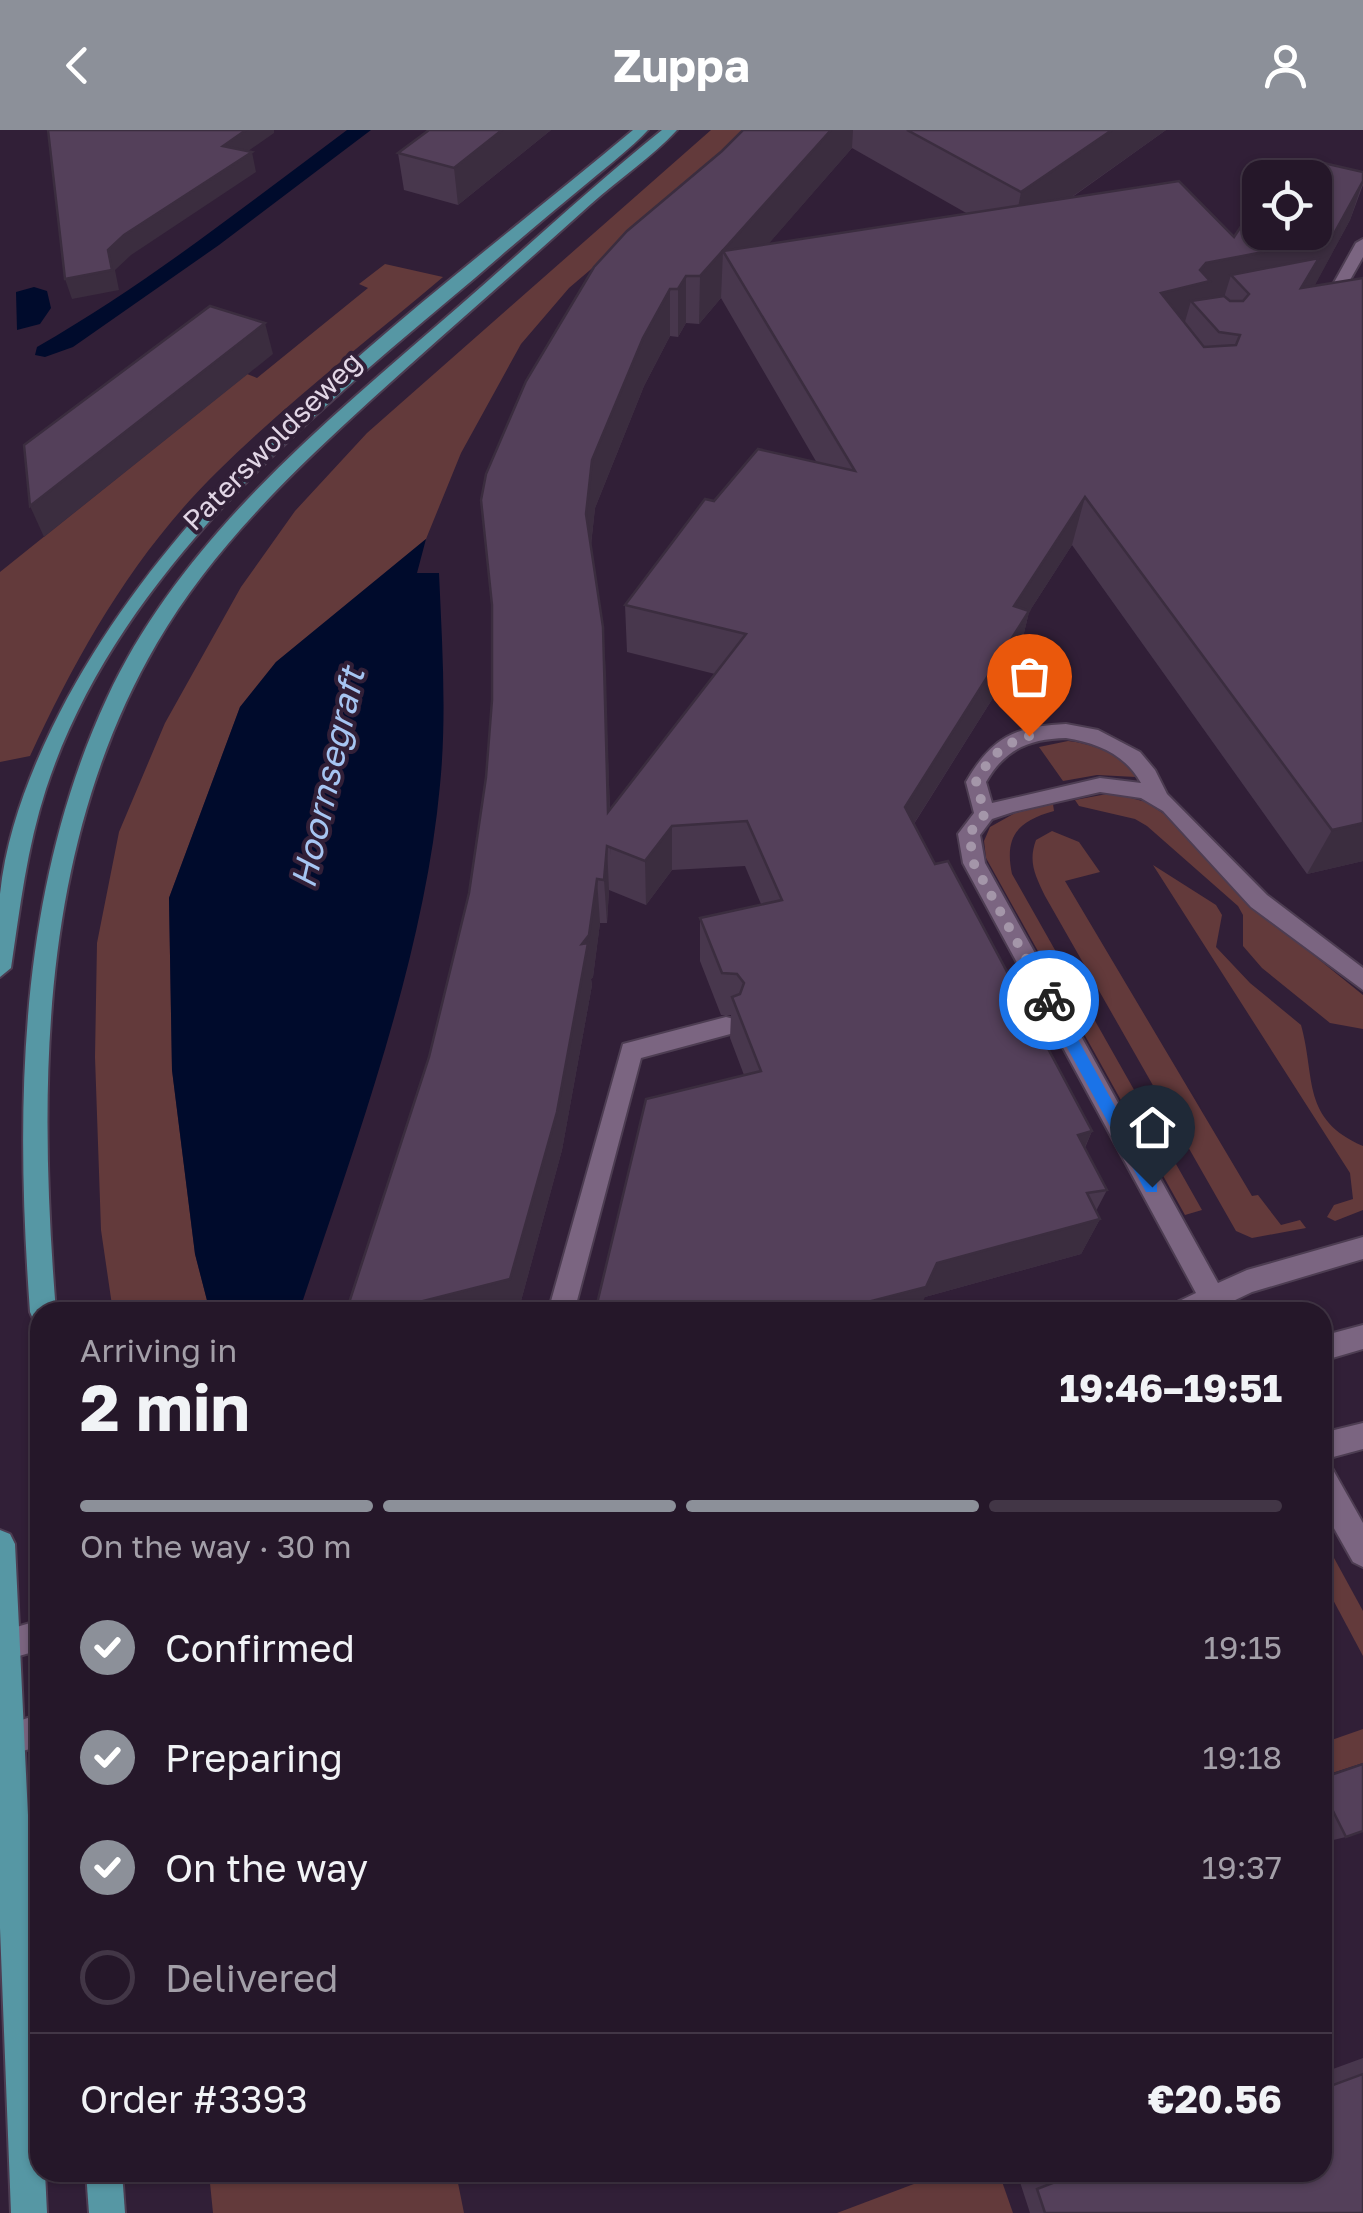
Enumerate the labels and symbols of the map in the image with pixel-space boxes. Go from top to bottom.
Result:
street label: Paterswoldseweg [176,345,368,537]
pin [987,634,1072,737]
water label: Hoornsegraft [281,661,373,892]
courier [999,950,1099,1050]
pin [1110,1085,1195,1188]

